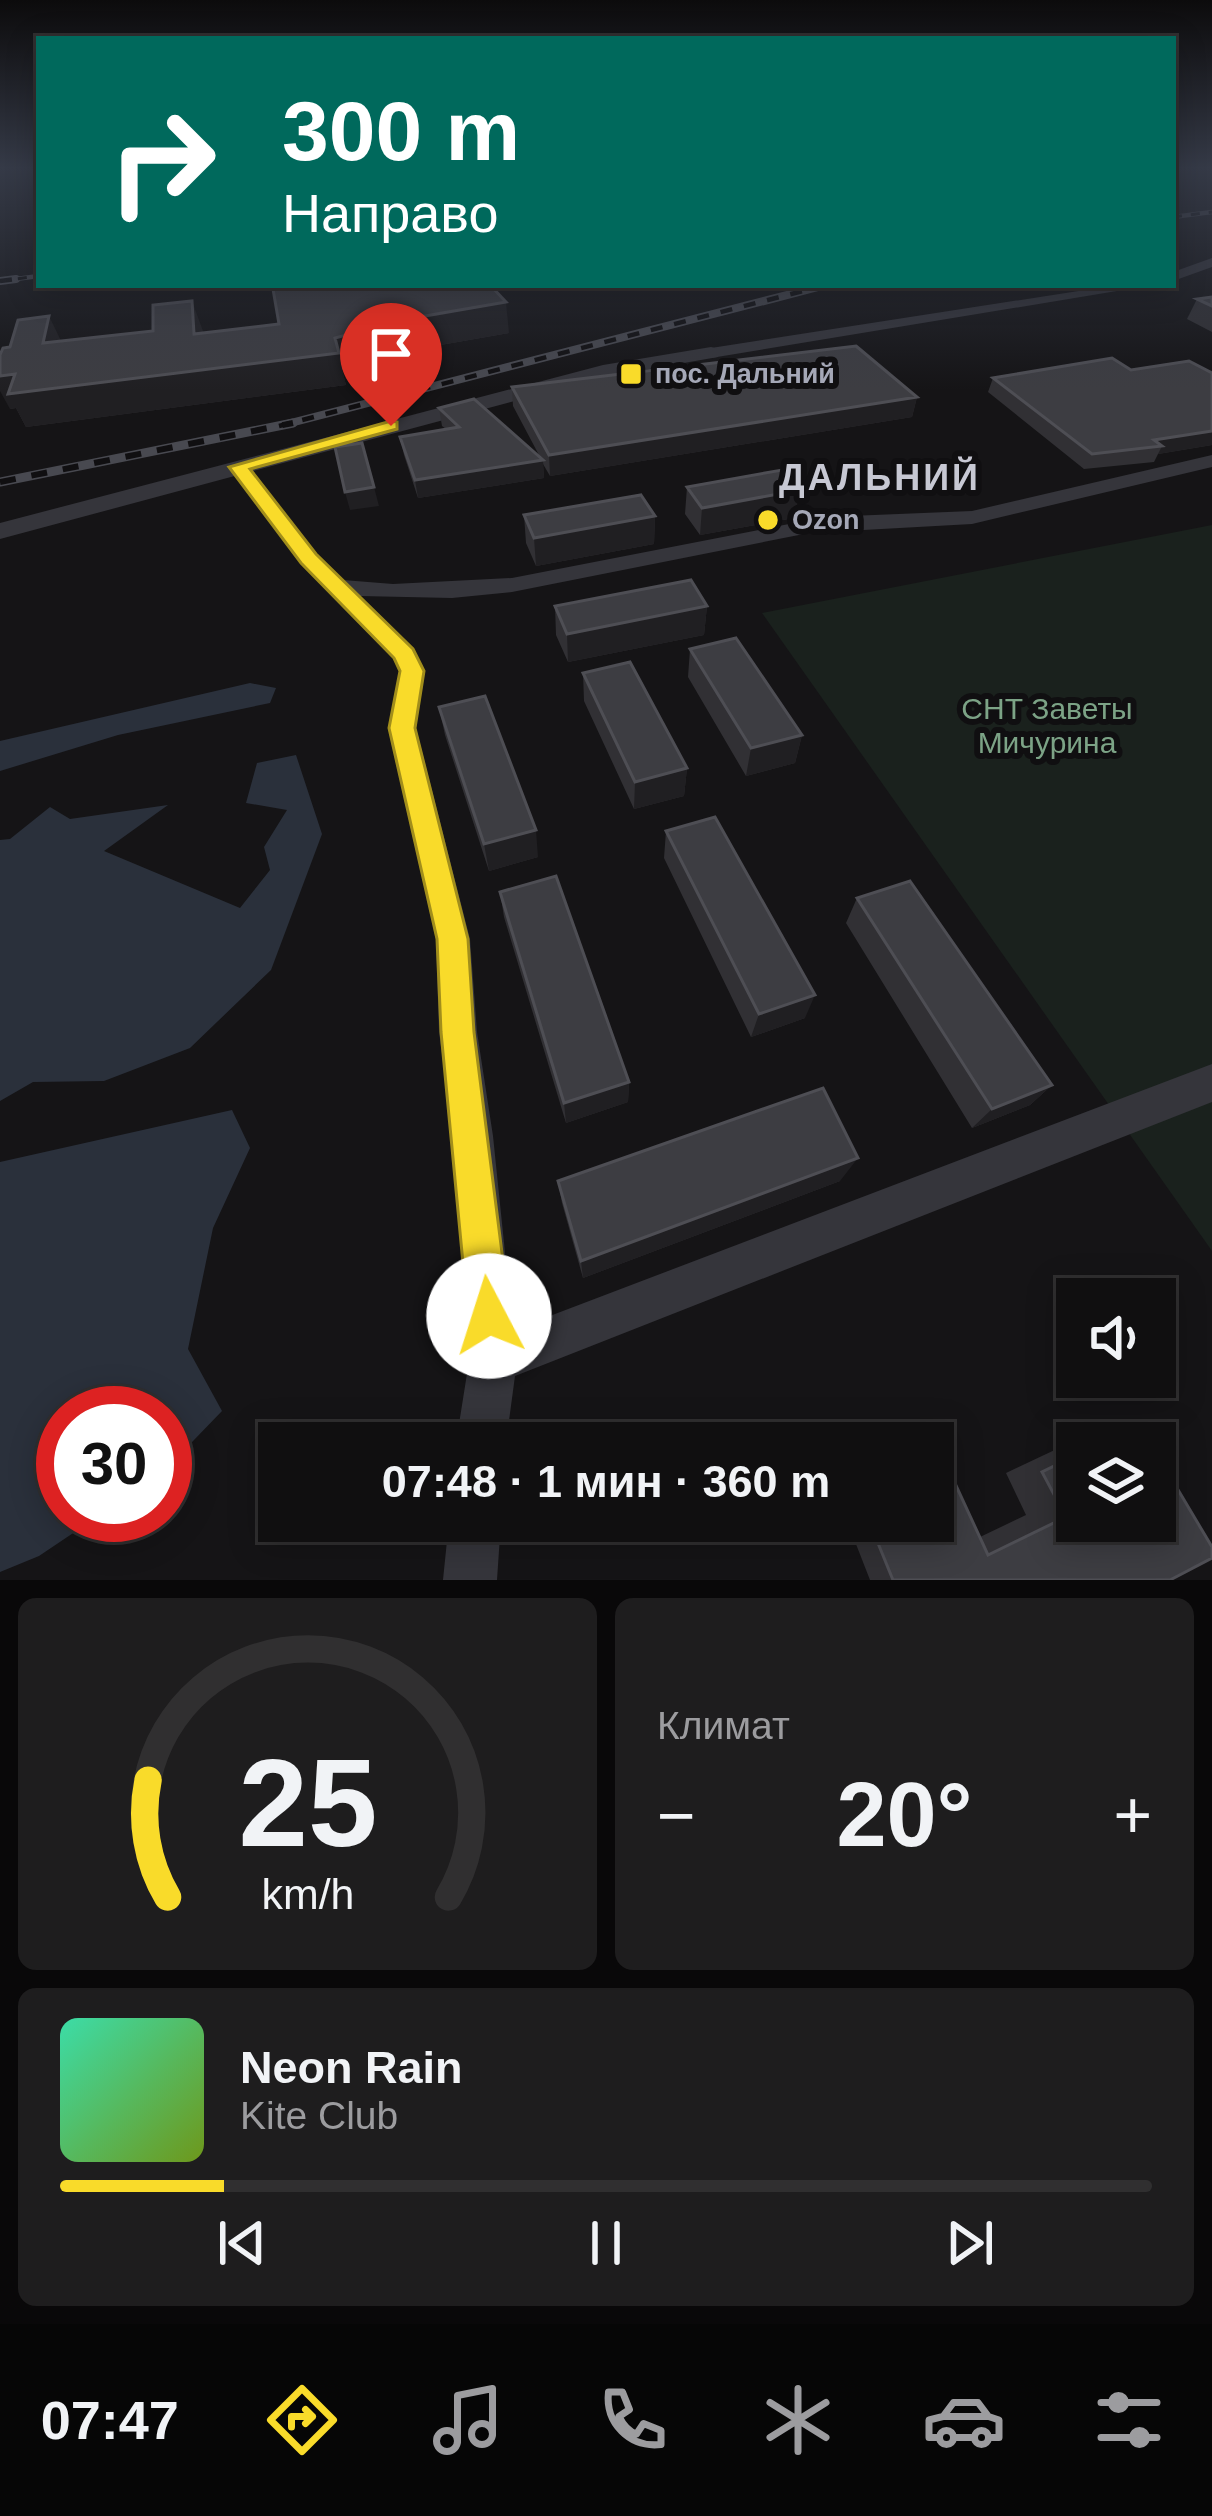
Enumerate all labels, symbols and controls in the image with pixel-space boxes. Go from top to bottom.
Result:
icon: right [84,84,240,240]
text: 300 m [282,84,520,178]
text: Направо [282,183,498,243]
pin [340,303,442,426]
icon: arrive [358,321,424,387]
place label: пос. Дальний [655,359,835,389]
marker: пос. Дальний [618,361,644,387]
district label: ДАЛЬНИЙ [779,456,981,498]
place label: Ozon [792,505,860,535]
marker: Ozon [755,507,781,533]
park label: СНТ Заветы Мичурина [961,692,1133,759]
position arrow [426,1253,552,1379]
map controls [1056,1278,1176,1542]
button: sound [1056,1278,1176,1398]
speed limit sign: 30 [36,1386,192,1542]
button: layers [1056,1422,1176,1542]
text: 07:48 · 1 мин · 360 m [382,1456,830,1507]
text: Климат [657,1704,790,1747]
text: 25 [238,1733,377,1872]
text: 20° [836,1765,973,1865]
text: − [657,1778,696,1852]
text: + [1113,1778,1152,1852]
text: km/h [261,1870,354,1918]
text: Neon Rain [240,2042,463,2093]
text: Kite Club [240,2094,398,2137]
icon: previous [209,2210,275,2276]
icon: pause [573,2210,639,2276]
icon: next [937,2210,1003,2276]
icon: directions [260,2378,344,2462]
icon: music [426,2378,510,2462]
icon: phone [591,2378,675,2462]
icon: climate [756,2378,840,2462]
icon: car [922,2378,1006,2462]
icon: filters [1087,2378,1171,2462]
text: 07:47 [41,2390,179,2450]

